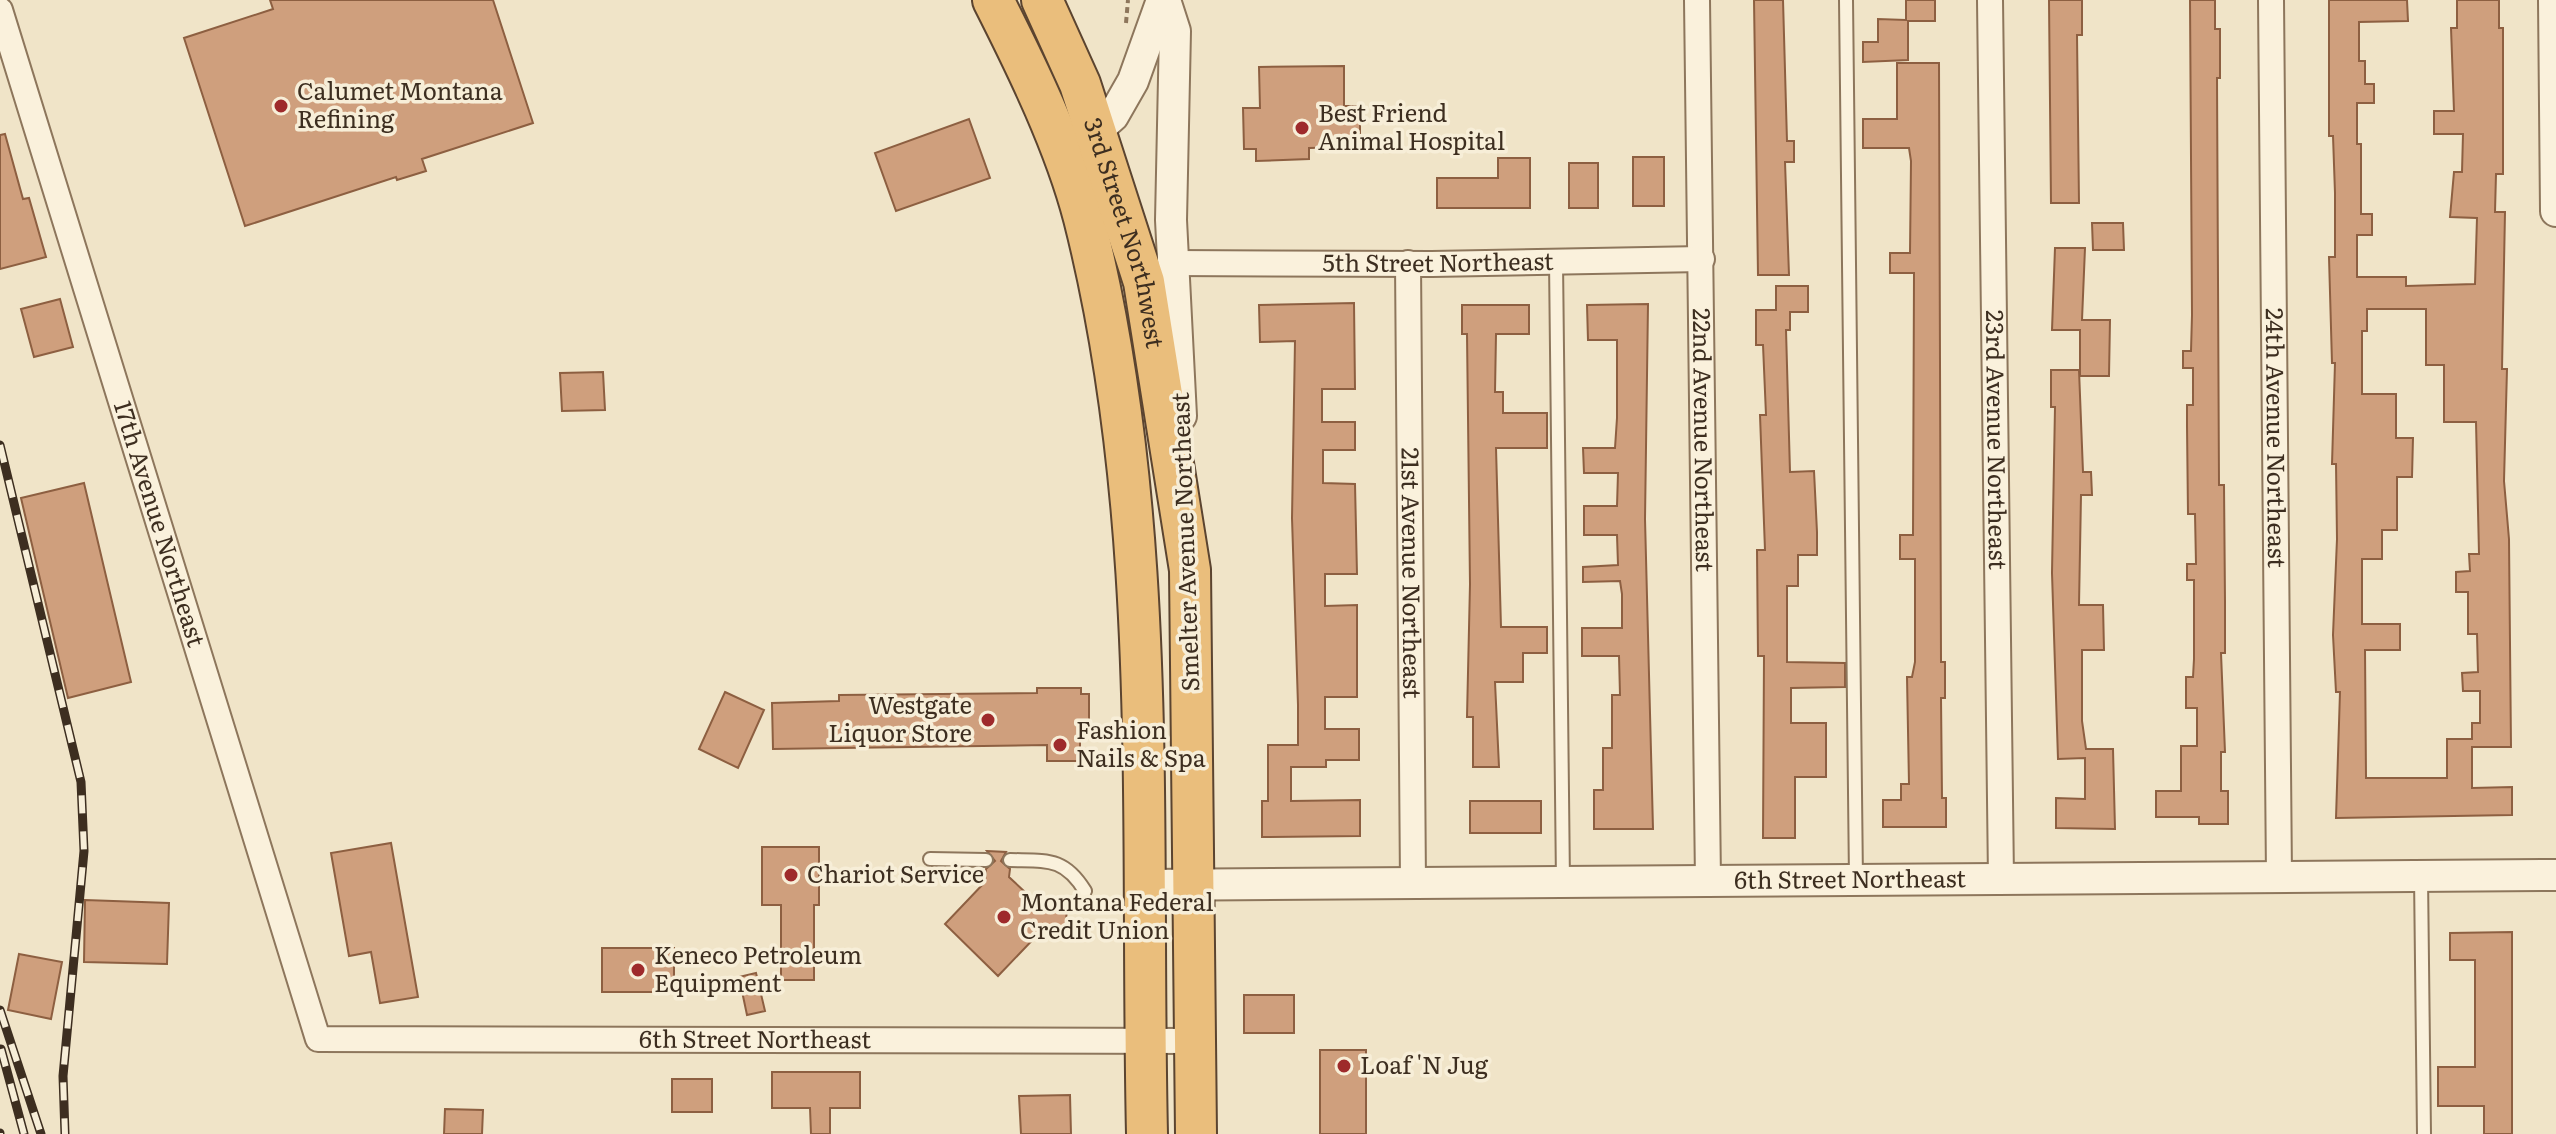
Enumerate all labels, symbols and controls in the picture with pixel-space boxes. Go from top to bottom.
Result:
place label: Calumet Montana Refining [297,72,503,135]
place label: Best Friend Animal Hospital [1318,94,1505,157]
marker: Calumet Montana Refining [272,97,290,115]
street label: 3rd Street Northwest [1077,113,1174,351]
marker: Best Friend Animal Hospital [1293,119,1311,137]
street label: 5th Street Northeast [1322,242,1554,279]
street label: 22nd Avenue Northeast [1686,308,1724,572]
street label: 24th Avenue Northeast [2259,308,2296,568]
street label: 23rd Avenue Northeast [1979,310,2017,570]
street label: Smelter Avenue Northeast [1161,392,1206,692]
street label: 17th Avenue Northeast [107,396,216,651]
street label: 21st Avenue Northeast [1394,447,1432,699]
place label: Westgate Liquor Store [828,686,972,749]
marker: Westgate Liquor Store [979,711,997,729]
place label: Fashion Nails & Spa [1076,711,1206,774]
marker: Fashion Nails & Spa [1051,736,1069,754]
place label: Chariot Service [807,855,984,890]
street label: 6th Street Northeast [1734,859,1966,896]
marker: Chariot Service [782,866,800,884]
place label: Montana Federal Credit Union [1020,883,1214,946]
marker: Montana Federal Credit Union [995,908,1013,926]
place label: Keneco Petroleum Equipment [654,936,862,999]
marker: Keneco Petroleum Equipment [629,961,647,979]
street label: 6th Street Northeast [639,1020,871,1055]
place label: Loaf 'N Jug [1360,1046,1489,1081]
marker: Loaf 'N Jug [1335,1057,1353,1075]

